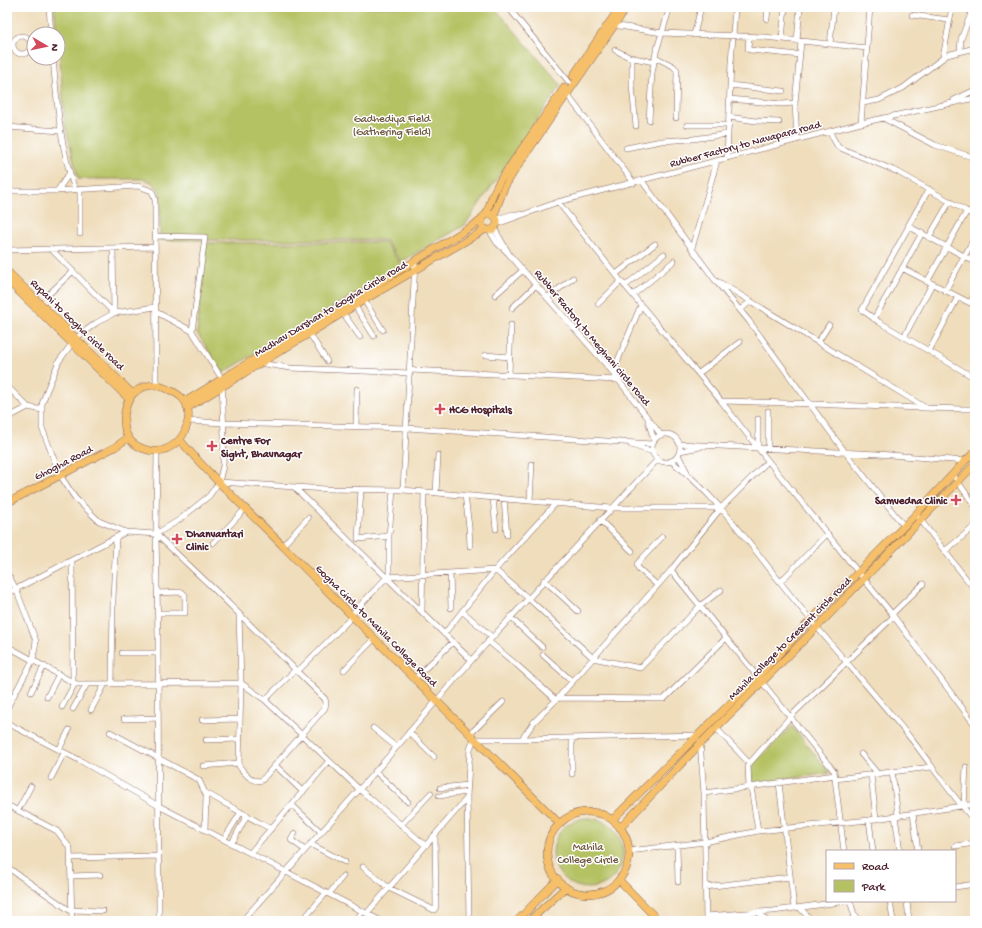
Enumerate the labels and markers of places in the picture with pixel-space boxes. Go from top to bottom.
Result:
marker: HCG Hospitals [434,403,446,415]
place label: HCG Hospitals [449,404,513,417]
place label: Centre For Sight, Bhavnagar [220,435,302,462]
marker: Centre For Sight, Bhavnagar [206,440,218,452]
marker: Samvedna Clinic [950,494,962,506]
place label: Samvedna Clinic [875,496,948,508]
place label: Dhanvantari Clinic [185,528,244,554]
marker: Dhanvantari Clinic [171,533,183,545]

